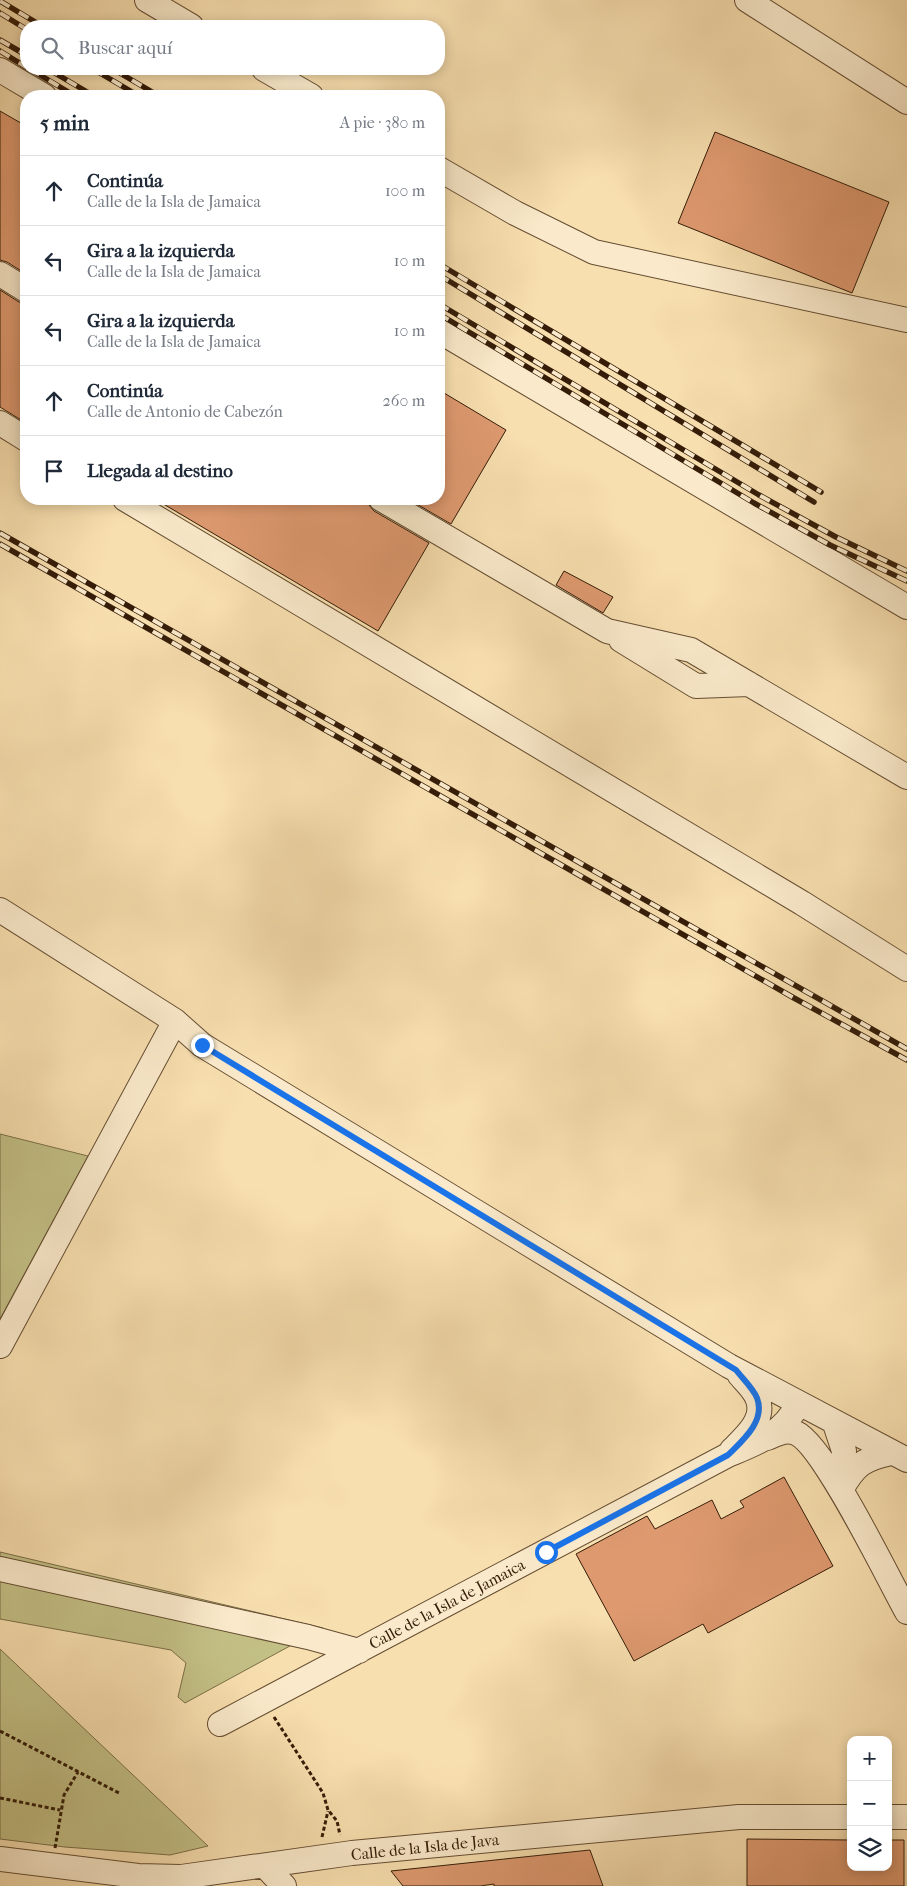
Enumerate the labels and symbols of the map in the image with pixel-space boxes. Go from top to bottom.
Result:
route end [191,1034,214,1057]
route start [535,1541,558,1564]
street label: Calle de la Isla de Jamaica [366,1555,529,1653]
street label: Calle de la Isla de Java [350,1830,501,1864]

